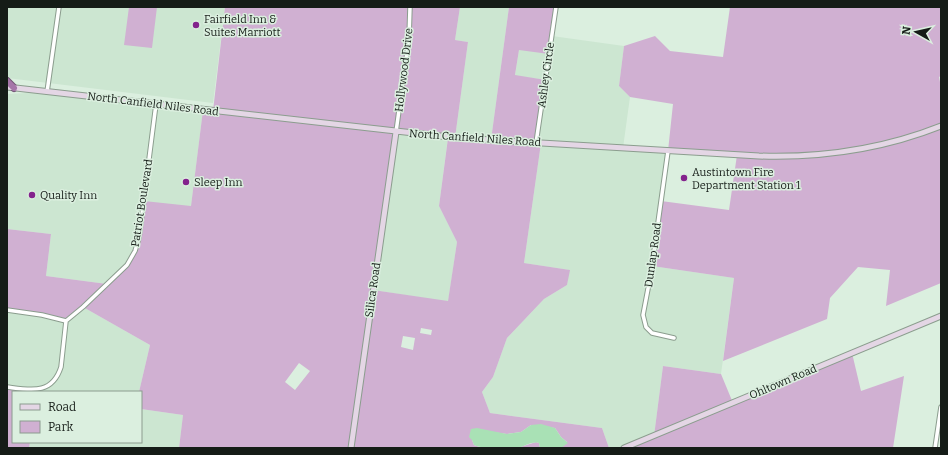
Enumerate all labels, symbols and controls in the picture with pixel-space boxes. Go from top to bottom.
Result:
north arrow [896,12,936,52]
place label: Fairfield Inn & Suites Marriott [204,13,280,39]
marker: Fairfield Inn & Suites Marriott [191,20,201,30]
text: N [900,25,914,36]
street label: Hollywood Drive [392,27,416,113]
street label: Ashley Circle [535,41,557,109]
street label: North Canfield Niles Road [87,89,220,119]
street label: North Canfield Niles Road [409,127,542,149]
street label: Patriot Boulevard [129,158,155,248]
place label: Austintown Fire Department Station 1 [692,166,801,192]
marker: Austintown Fire Department Station 1 [679,173,689,183]
place label: Sleep Inn [194,176,242,189]
marker: Sleep Inn [181,177,191,187]
place label: Quality Inn [40,189,97,202]
marker: Quality Inn [27,190,37,200]
street label: Dunlap Road [642,221,664,288]
street label: Silica Road [363,261,383,318]
street label: Ohltown Road [747,362,819,402]
legend [12,391,142,443]
text: Road [48,400,76,414]
text: Park [48,420,74,434]

